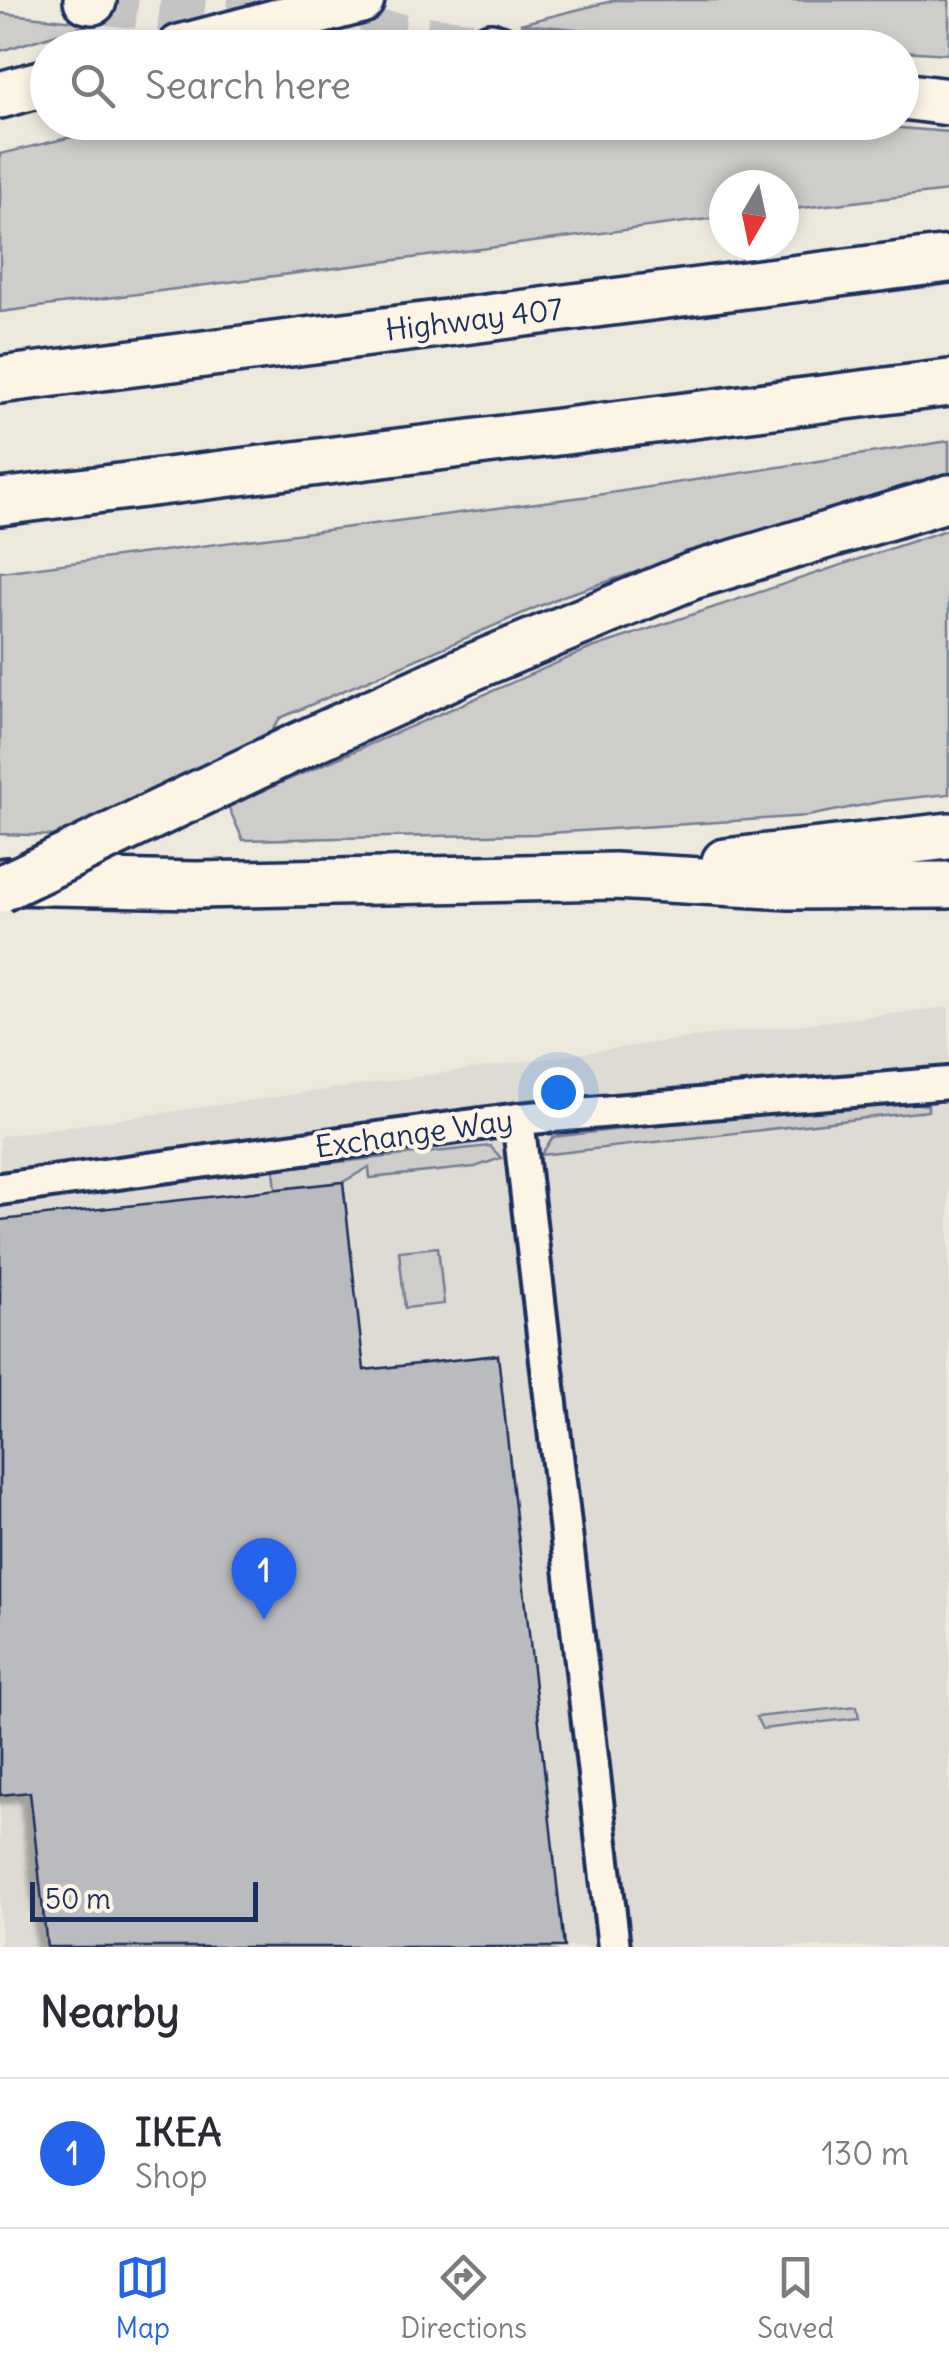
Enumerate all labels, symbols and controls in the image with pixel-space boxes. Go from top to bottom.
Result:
search box [30,30,919,140]
icon: search [65,58,120,113]
text: Search here [145,62,351,109]
north arrow [709,170,799,260]
street label: Highway 407 [383,289,565,349]
your location [533,1067,584,1118]
street label: Exchange Way [313,1100,515,1166]
pin: 1 [232,1538,296,1620]
scale bar [30,1877,258,1922]
text: 50 m [45,1881,111,1917]
text: Nearby [40,1986,179,2038]
text: IKEA [135,2109,222,2156]
text: 1 [66,2133,79,2174]
text: 130 m [821,2133,909,2174]
text: Shop [135,2156,207,2197]
tab: Map [115,2250,170,2346]
tab: Directions [400,2250,527,2346]
tab: Saved [757,2250,834,2346]

